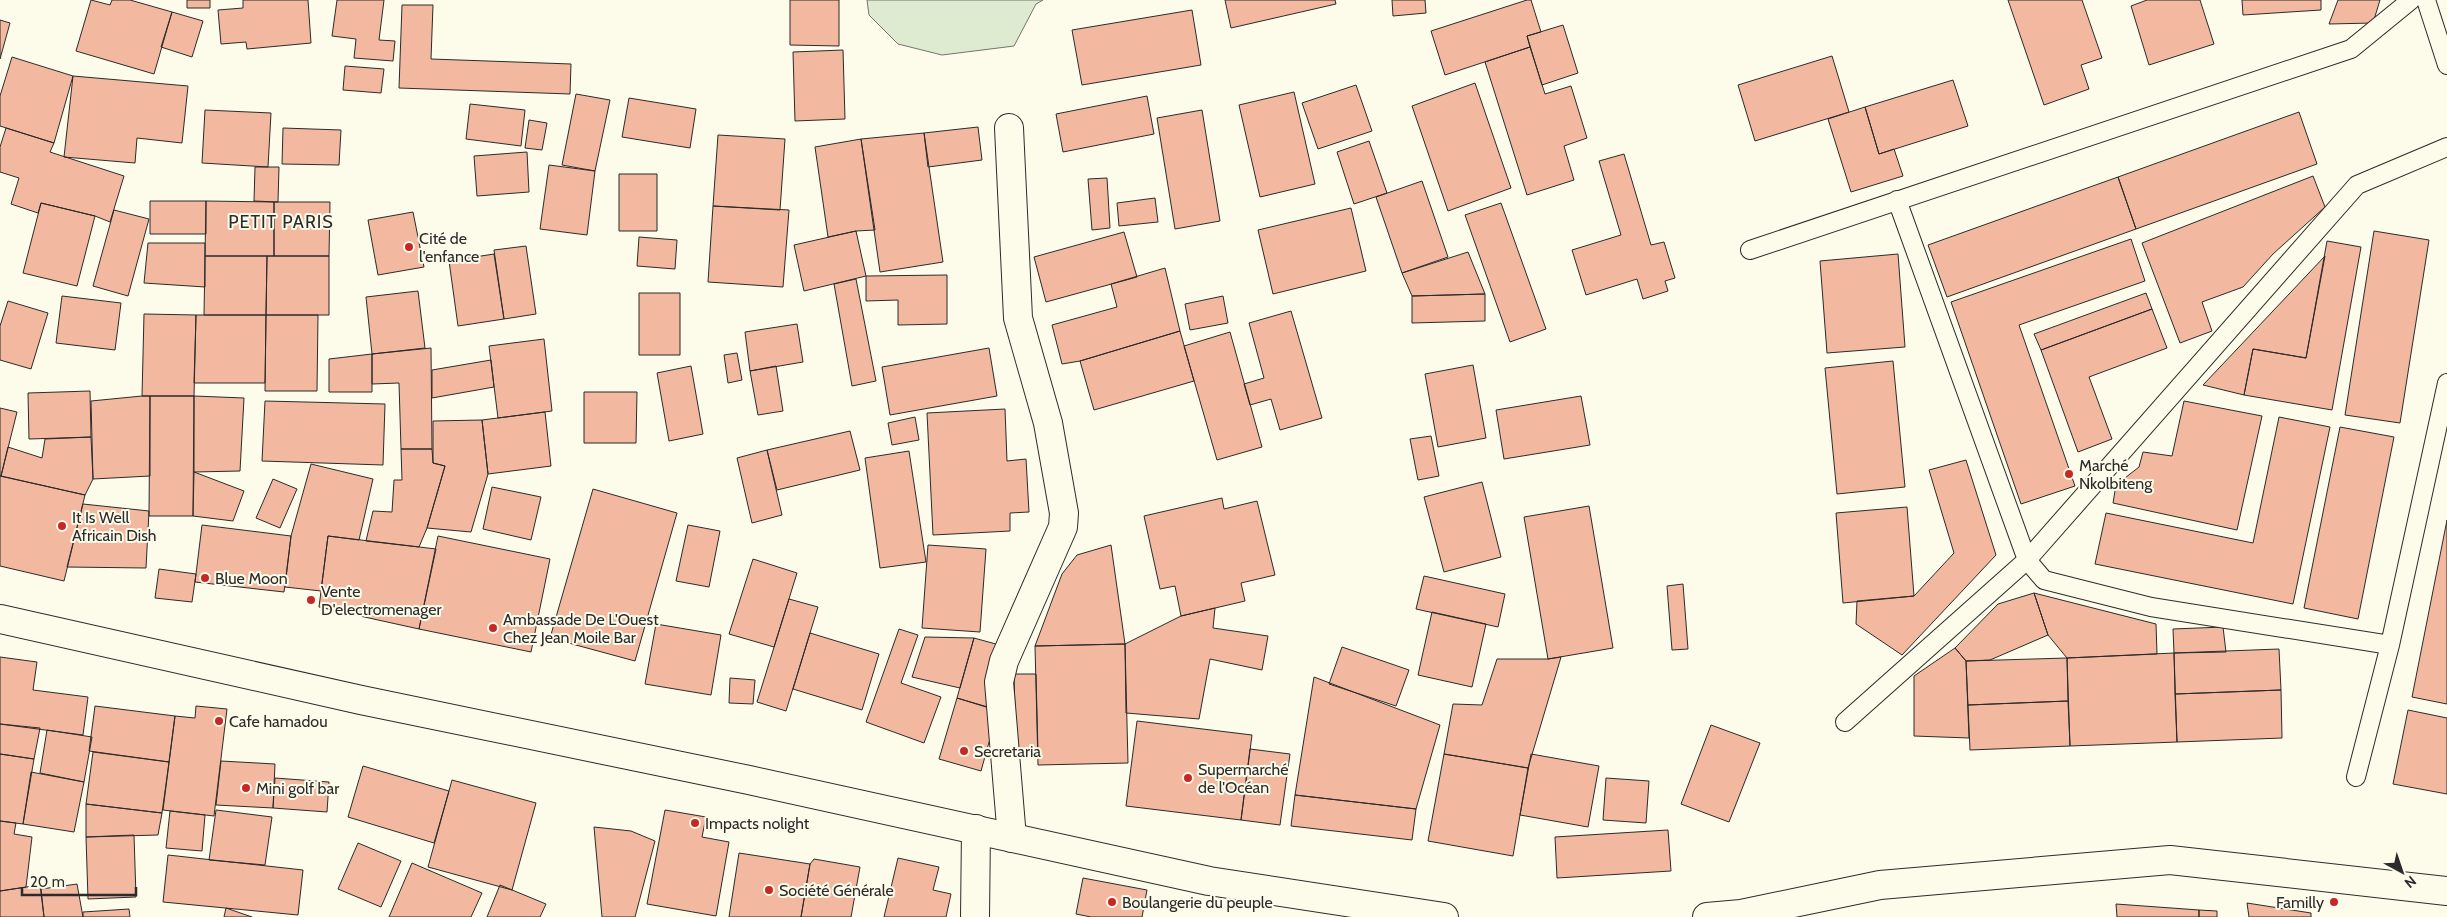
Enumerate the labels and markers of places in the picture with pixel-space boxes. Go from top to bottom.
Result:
place label: Cité de l'enfance [419,229,479,266]
marker: Cité de l'enfance [403,241,415,253]
place label: Marché Nkolbiteng [2079,456,2153,493]
marker: Marché Nkolbiteng [2063,468,2075,480]
place label: It Is Well Africain Dish [72,508,156,545]
marker: It Is Well Africain Dish [56,520,68,532]
place label: Blue Moon [215,569,288,588]
marker: Blue Moon [199,572,211,584]
place label: Vente D'electromenager [321,582,442,619]
marker: Vente D'electromenager [305,594,317,606]
place label: Ambassade De L'Ouest Chez Jean Moile Bar [503,610,659,647]
marker: Ambassade De L'Ouest Chez Jean Moile Bar [487,622,499,634]
place label: Cafe hamadou [229,712,328,731]
marker: Cafe hamadou [213,715,225,727]
place label: Secretaria [974,742,1041,761]
marker: Secretaria [958,745,970,757]
place label: Supermarché de l'Océan [1198,760,1288,797]
marker: Supermarché de l'Océan [1182,772,1194,784]
place label: Mini golf bar [256,779,340,798]
marker: Mini golf bar [240,782,252,794]
place label: Impacts nolight [705,814,810,833]
marker: Impacts nolight [689,817,701,829]
place label: Société Générale [779,881,894,900]
marker: Société Générale [763,884,775,896]
place label: Boulangerie du peuple [1122,893,1273,912]
place label: Familly [2276,893,2324,912]
marker: Boulangerie du peuple [1106,896,1118,908]
marker: Familly [2328,896,2340,908]

